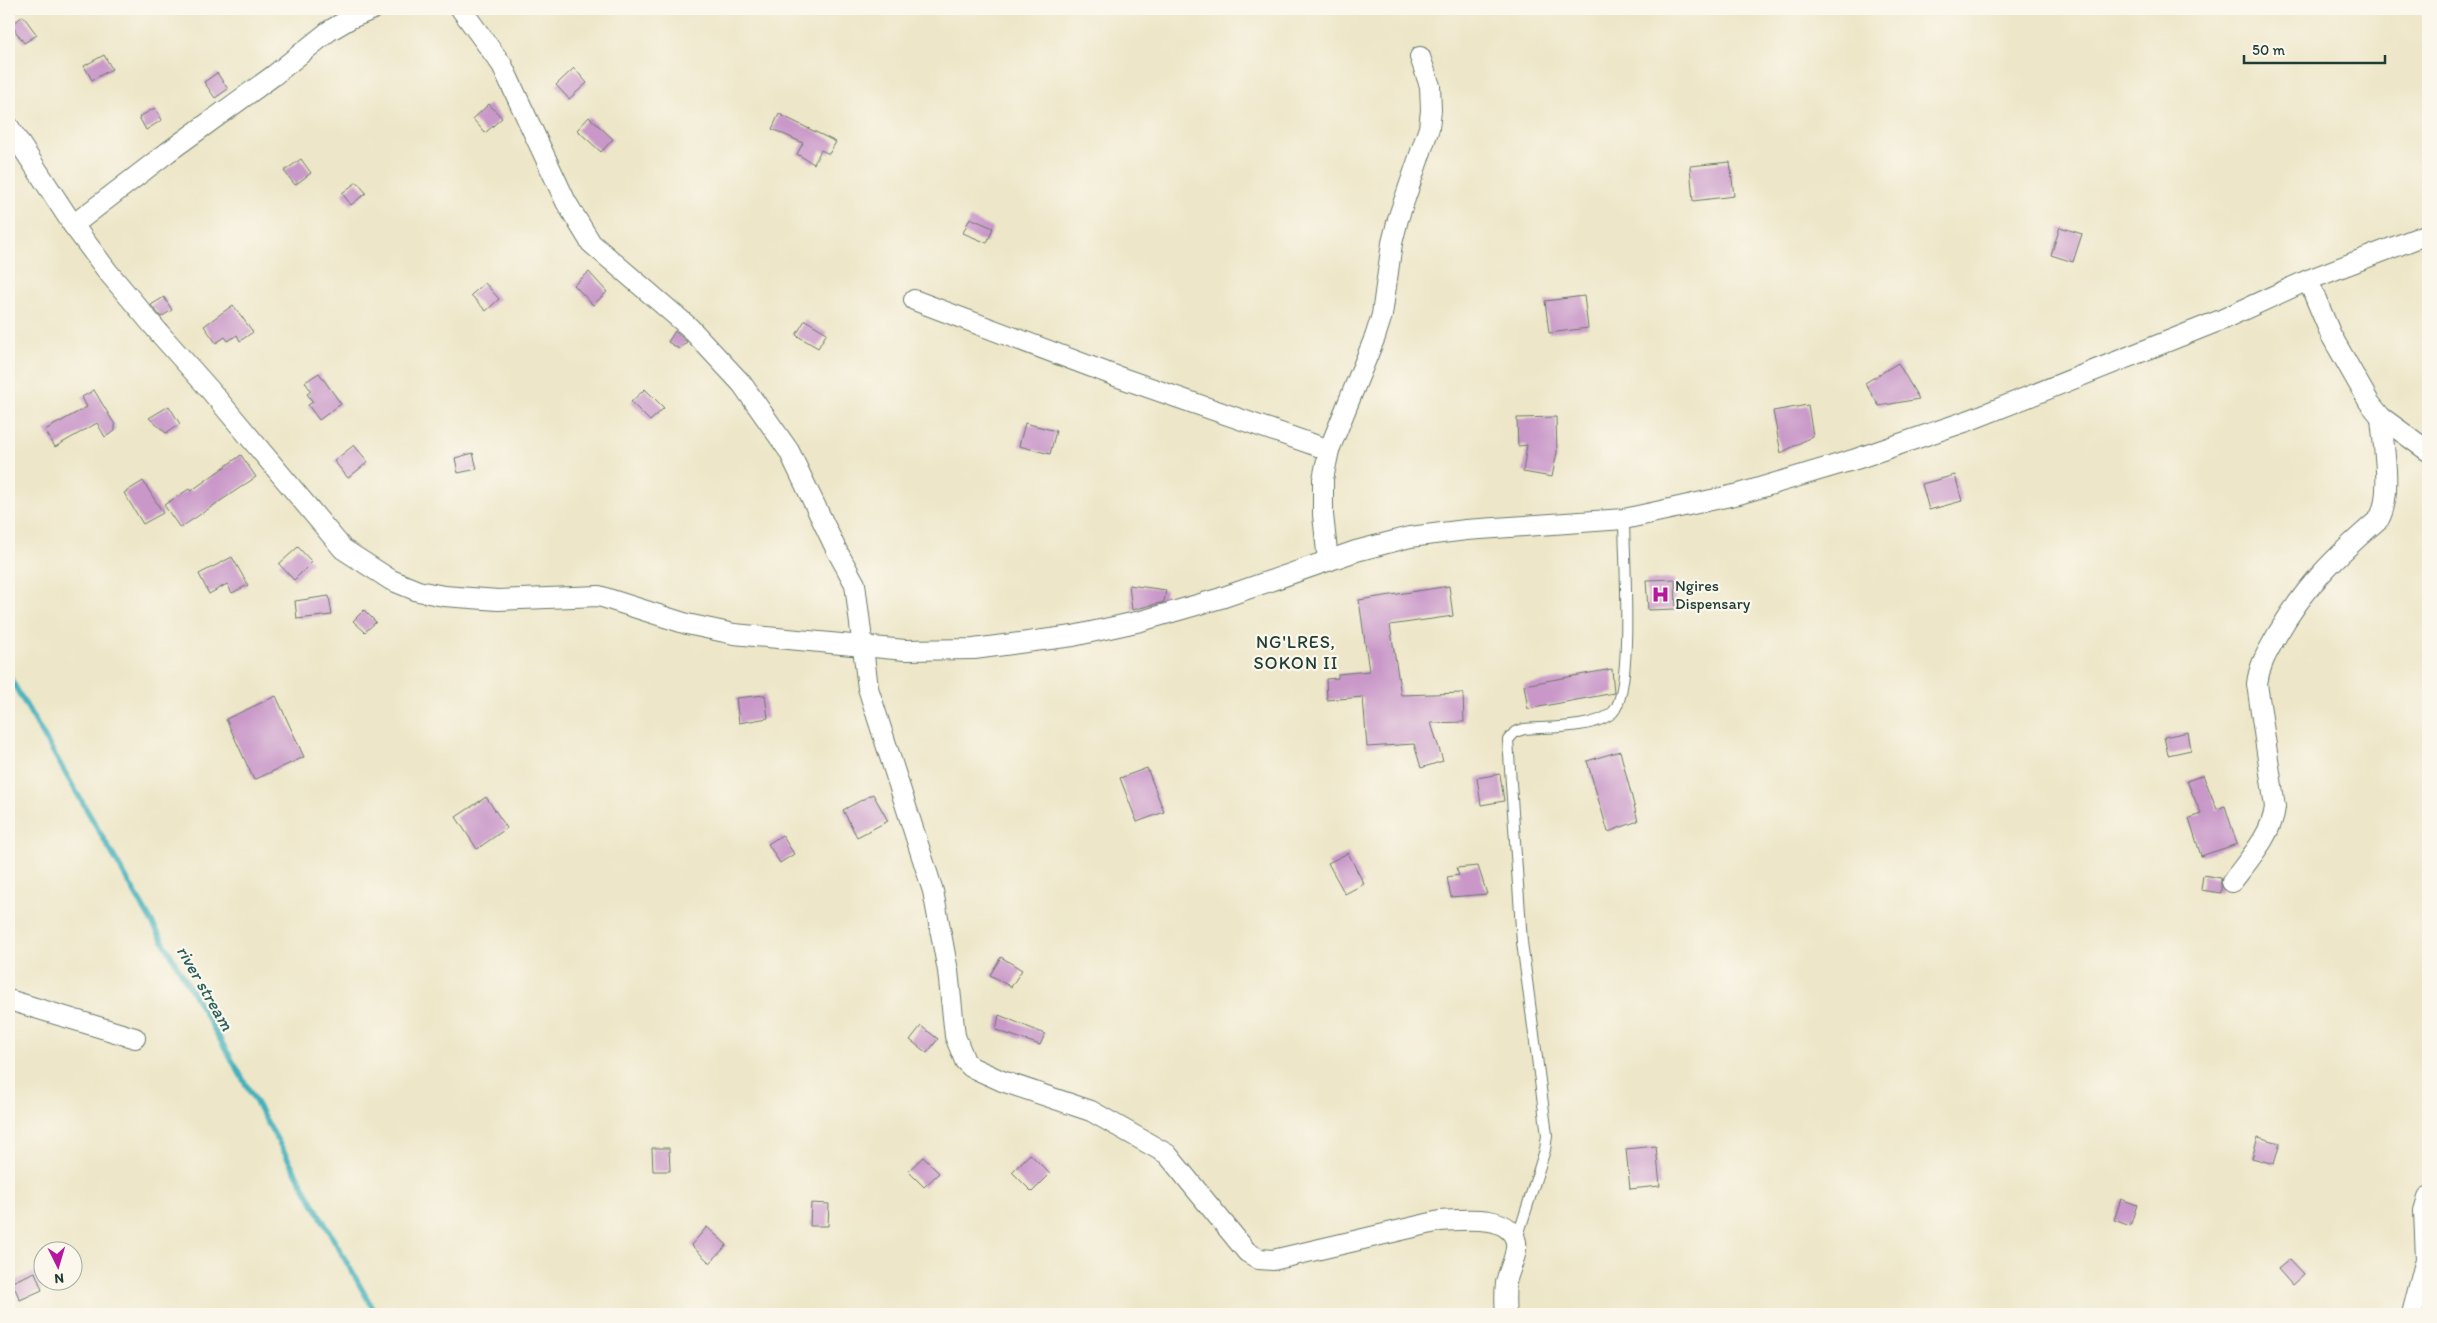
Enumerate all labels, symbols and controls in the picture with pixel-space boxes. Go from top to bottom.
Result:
scale bar [2244,32,2386,64]
text: 50 m [2252,41,2285,59]
place label: Ngires Dispensary [1675,576,1751,613]
hospital icon: Ngires Dispensary [1651,584,1671,604]
district label: NG'LRES, SOKON II [1253,631,1339,674]
water label: river stream [172,941,239,1035]
north arrow [32,1240,82,1290]
text: N [54,1270,65,1287]

